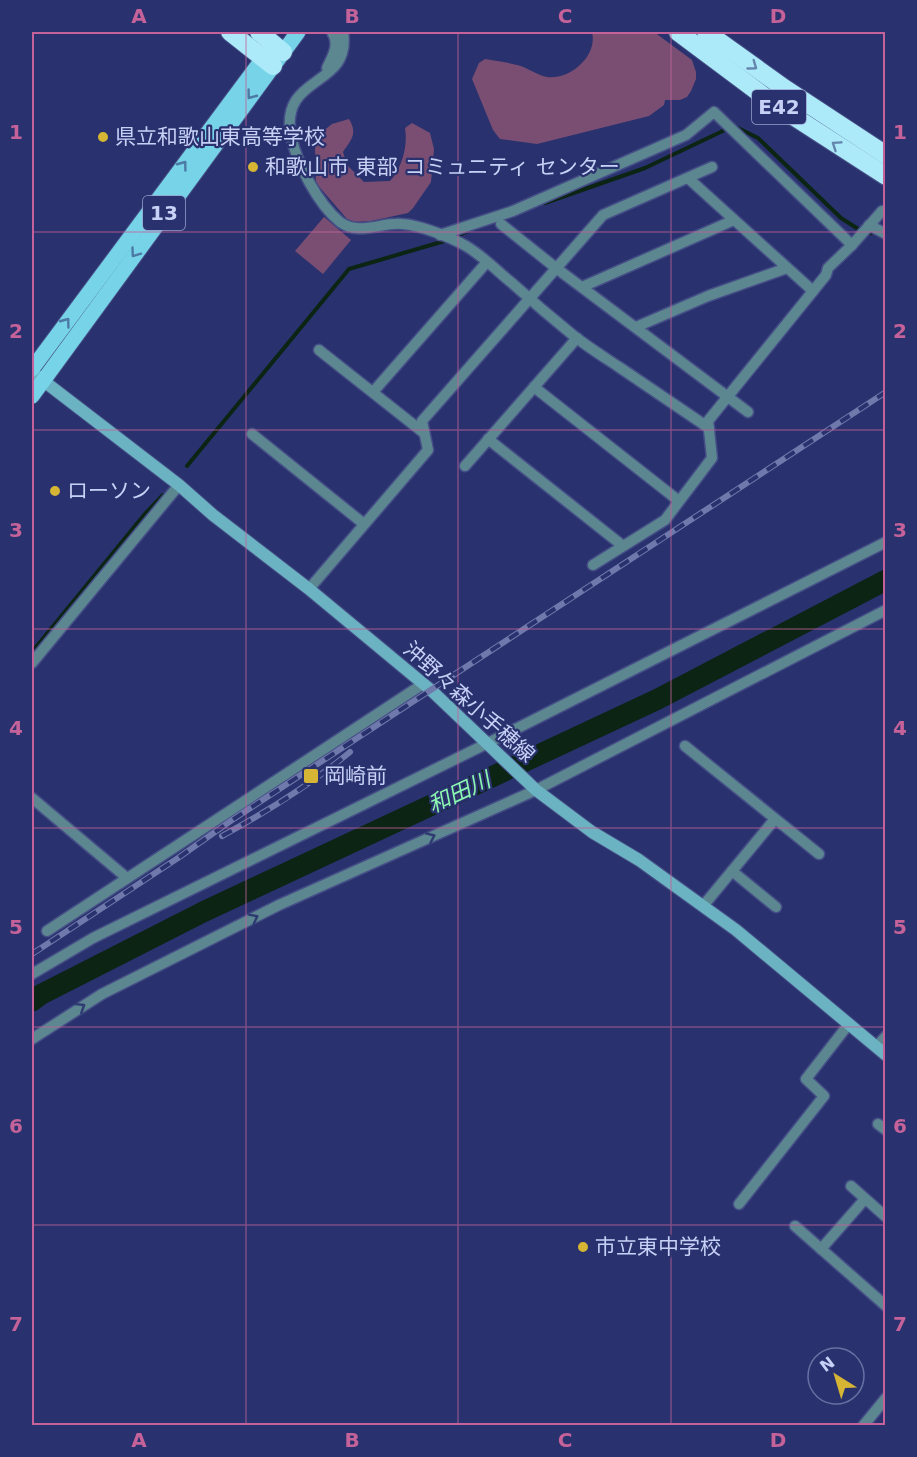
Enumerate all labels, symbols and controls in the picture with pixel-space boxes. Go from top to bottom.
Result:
text: A [131,4,147,28]
text: B [344,4,360,28]
text: C [558,4,572,28]
text: D [770,4,786,28]
one-way arrow [747,59,758,70]
one-way arrow [247,89,258,100]
road number: E42 [752,90,806,124]
text: 1 [9,120,23,144]
text: 1 [893,120,907,144]
place label: 県立和歌山東高等学校 [115,125,325,149]
marker: 県立和歌山東高等学校 [96,130,110,144]
one-way arrow [832,141,843,152]
place label: 和歌山市 東部 コミュニティ センター [265,155,620,179]
marker: 和歌山市 東部 コミュニティ センター [246,160,260,174]
one-way arrow [175,161,186,172]
road number: 13 [143,196,185,230]
one-way arrow [132,246,143,257]
one-way arrow [59,317,70,328]
text: 2 [9,319,23,343]
text: 2 [893,319,907,343]
place label: ローソン [67,479,151,503]
marker: ローソン [48,484,62,498]
text: 3 [9,518,23,542]
text: 3 [893,518,907,542]
street label: 沖野々森小手穂線 [399,637,539,767]
text: 4 [9,716,23,740]
text: 4 [893,716,907,740]
place label: 岡崎前 [324,764,387,788]
water label: 和田川 [424,766,496,818]
marker: 岡崎前 [302,767,320,785]
one-way arrow [425,832,436,844]
one-way arrow [248,914,258,925]
text: 5 [9,915,23,939]
text: 5 [893,915,907,939]
one-way arrow [75,1003,85,1015]
text: 6 [9,1114,23,1138]
text: 6 [893,1114,907,1138]
place label: 市立東中学校 [595,1235,721,1259]
marker: 市立東中学校 [576,1240,590,1254]
text: 7 [9,1312,23,1336]
text: 7 [893,1312,907,1336]
north arrow [806,1346,866,1406]
text: N [816,1353,838,1376]
text: A [131,1428,147,1452]
text: B [344,1428,360,1452]
text: C [558,1428,572,1452]
text: D [770,1428,786,1452]

